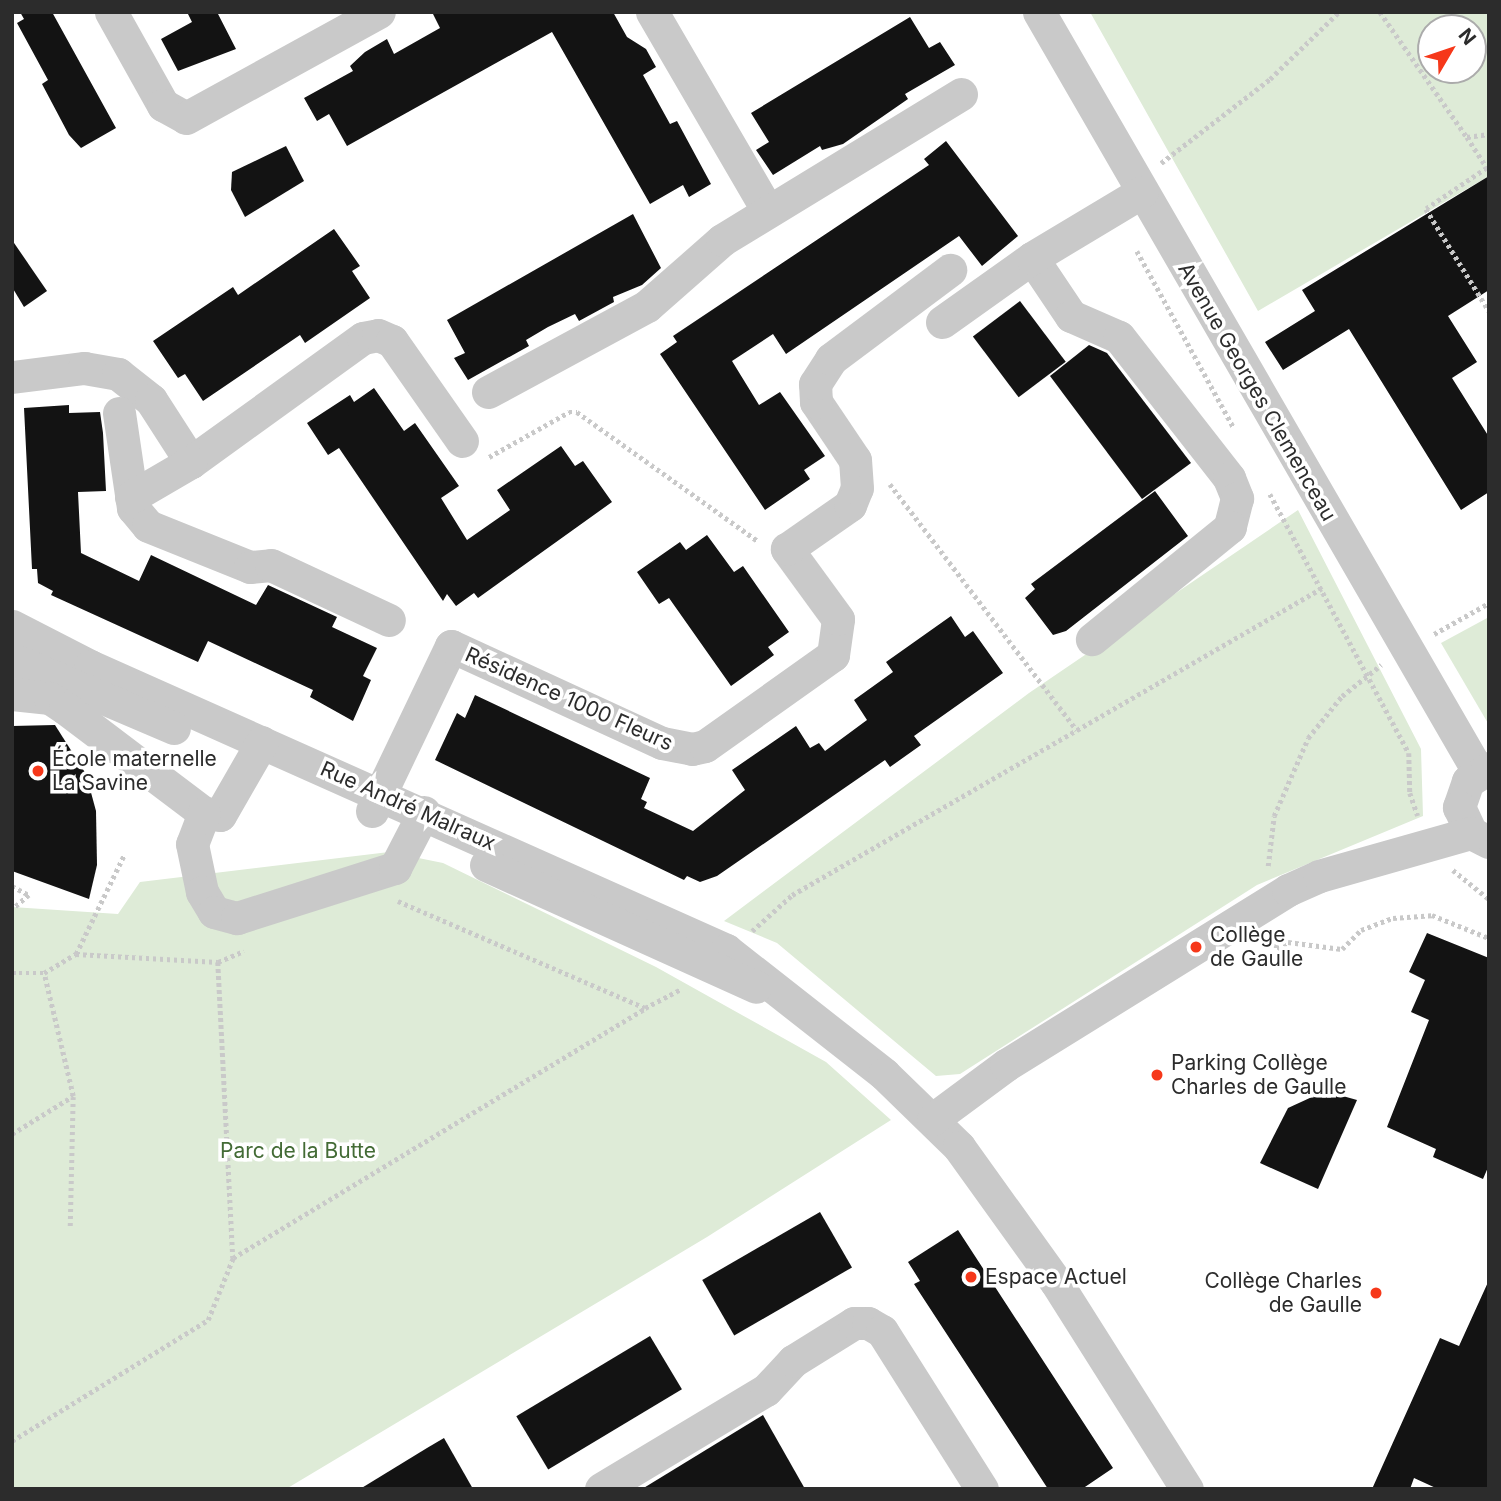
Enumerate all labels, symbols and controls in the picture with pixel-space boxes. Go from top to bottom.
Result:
north arrow [1417,14,1487,84]
text: N [1454,24,1481,50]
street label: Avenue Georges Clemenceau [1173,258,1341,526]
street label: Résidence 1000 Fleurs [461,642,677,756]
place label: École maternelle La Savine [52,746,217,796]
street label: Rue André Malraux [317,756,499,856]
marker: École maternelle La Savine [30,763,46,779]
place label: Collège de Gaulle [1210,922,1303,972]
marker: Collège de Gaulle [1188,939,1204,955]
place label: Parking Collège Charles de Gaulle [1171,1050,1346,1100]
marker: Parking Collège Charles de Gaulle [1149,1067,1165,1083]
park label: Parc de la Butte [220,1138,376,1164]
place label: Espace Actuel [985,1264,1127,1290]
place label: Collège Charles de Gaulle [1204,1268,1362,1318]
marker: Espace Actuel [963,1269,979,1285]
marker: Collège Charles de Gaulle [1368,1285,1384,1301]

